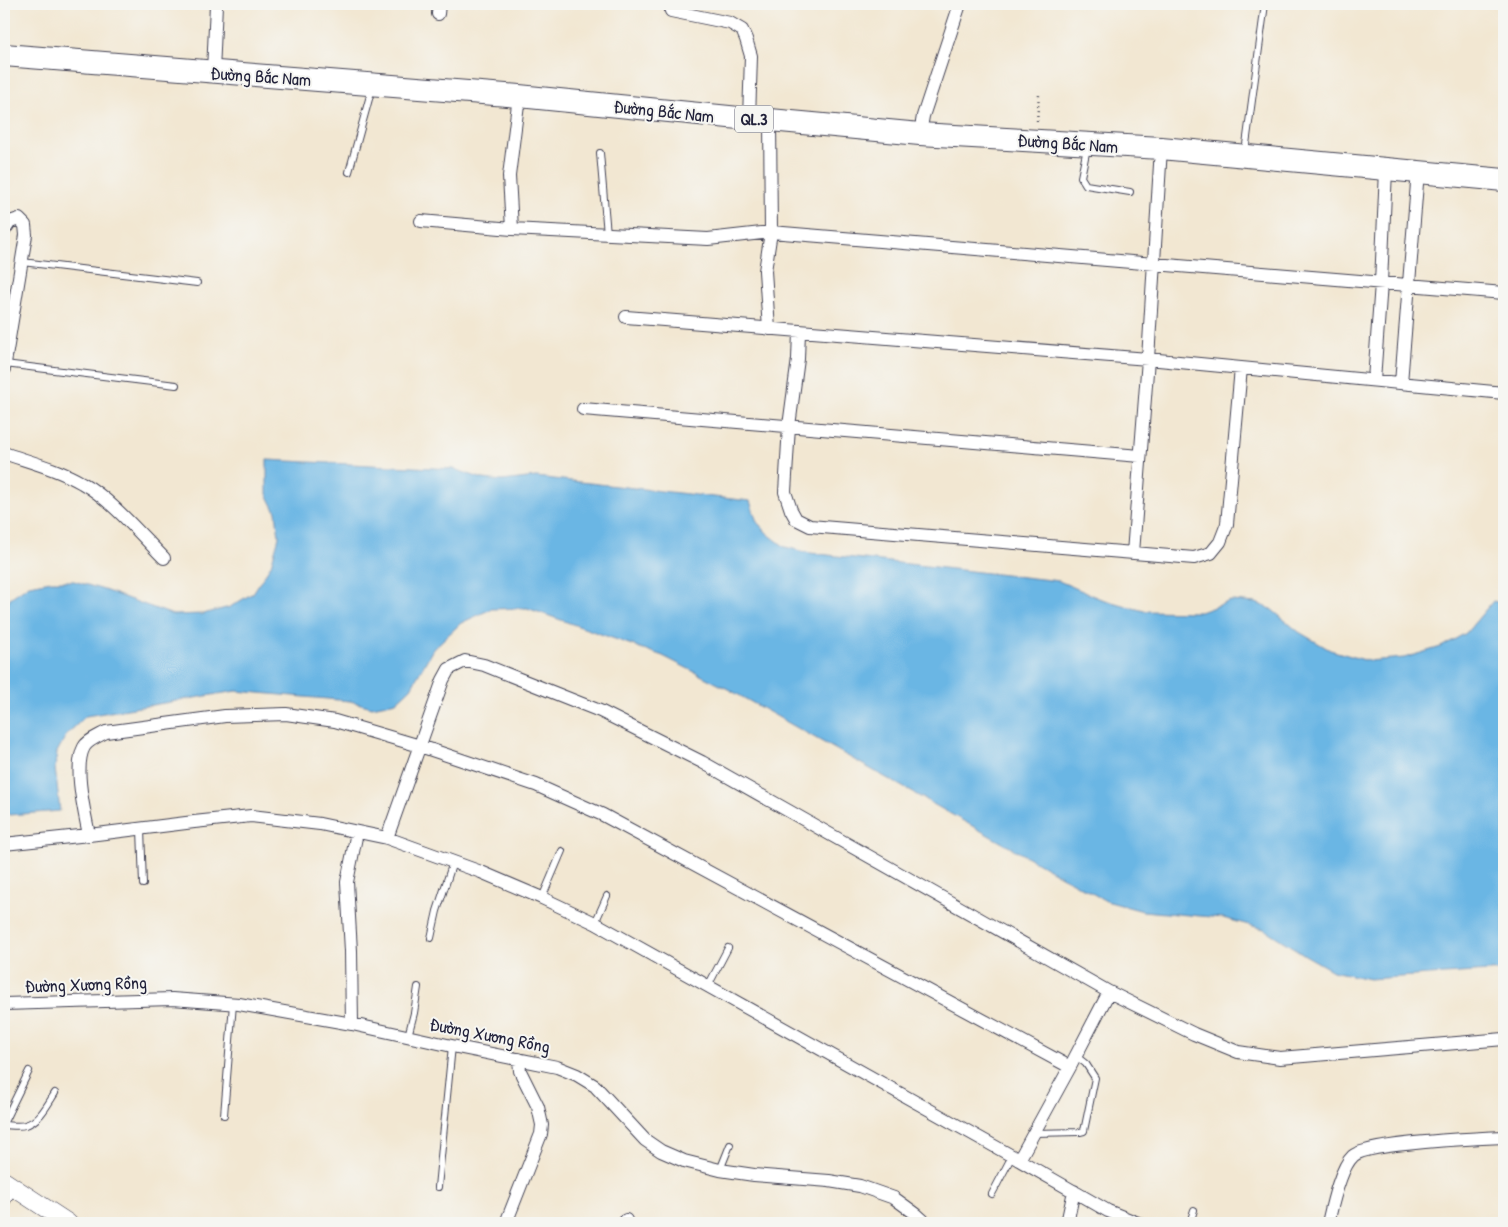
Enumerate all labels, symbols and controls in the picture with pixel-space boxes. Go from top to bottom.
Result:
street label: Đường Bắc Nam [210,60,312,92]
street label: Đường Bắc Nam [613,93,715,129]
road number: QL.3 [735,106,773,132]
street label: Đường Bắc Nam [1017,127,1119,159]
street label: Đường Xương Rồng [25,969,147,999]
street label: Đường Xương Rồng [428,1011,552,1059]

